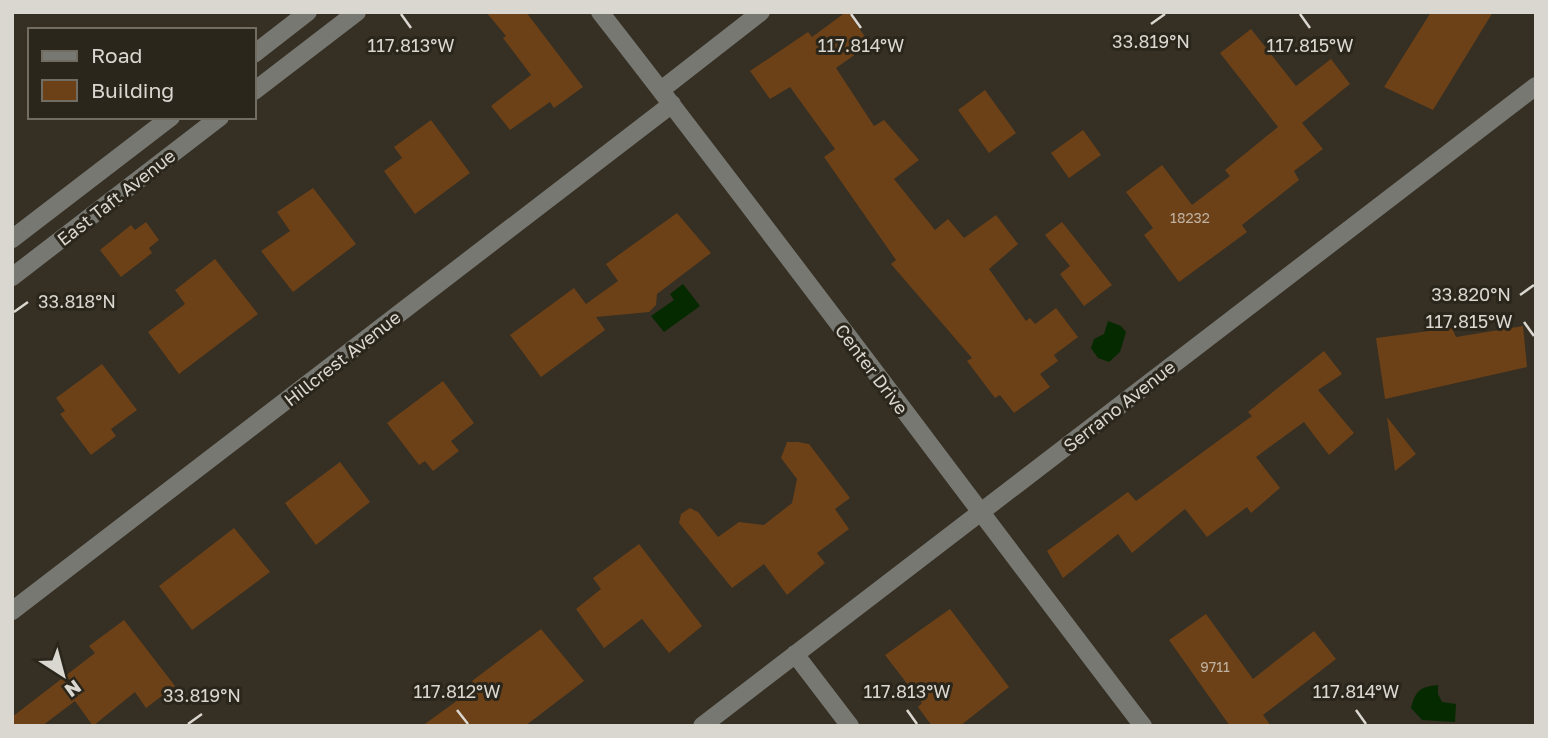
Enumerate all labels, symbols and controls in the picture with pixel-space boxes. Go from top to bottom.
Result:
legend [28,28,256,119]
text: 33.819°N [1112,30,1190,52]
text: 117.813°W [368,34,454,56]
text: 117.814°W [818,34,904,56]
text: 117.815°W [1267,34,1353,56]
text: Road [91,42,142,68]
text: Building [91,77,174,103]
street label: East Taft Avenue [53,144,179,250]
house number: 18232 [1170,209,1210,226]
text: 33.820°N [1431,283,1511,305]
text: 33.818°N [38,290,116,312]
street label: Hillcrest Avenue [279,306,405,410]
text: 117.815°W [1426,310,1512,332]
street label: Center Drive [831,320,913,418]
street label: Serrano Avenue [1059,355,1179,457]
north arrow [28,640,98,710]
house number: 9711 [1200,658,1230,675]
text: N [61,676,86,703]
text: 117.812°W [414,680,500,702]
text: 117.813°W [864,680,950,702]
text: 117.814°W [1313,680,1399,702]
text: 33.819°N [163,684,241,706]

